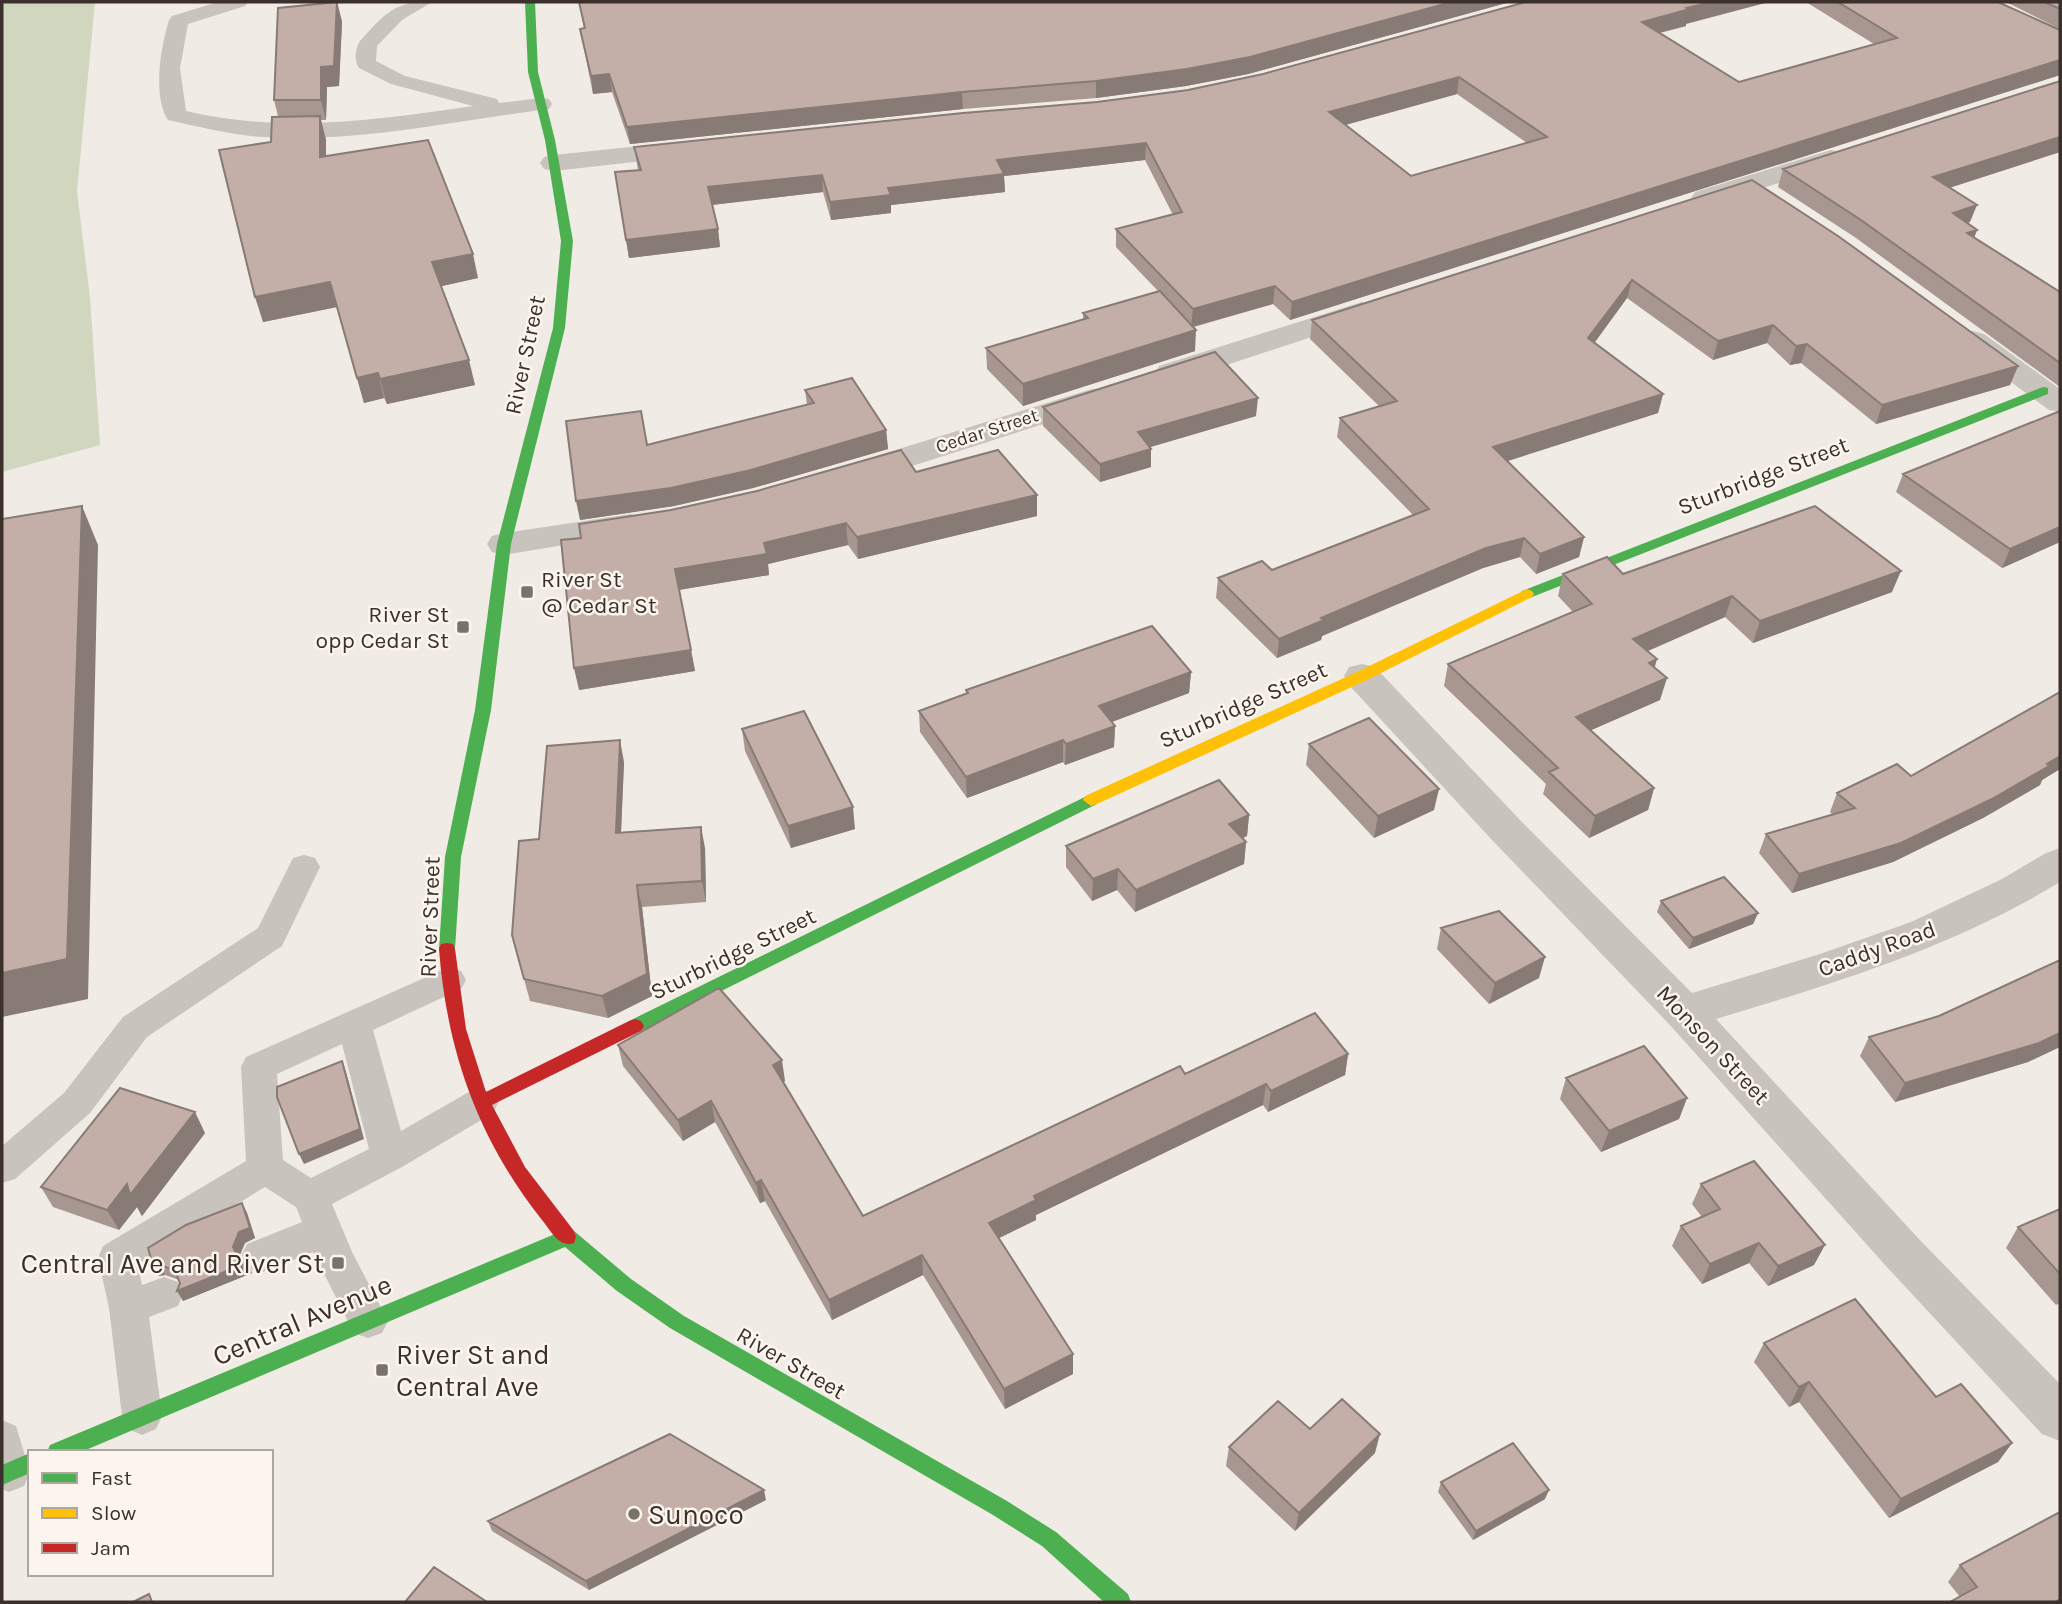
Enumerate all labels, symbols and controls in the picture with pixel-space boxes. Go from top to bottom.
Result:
street label: River Street [499,293,551,417]
street label: Cedar Street [933,404,1041,458]
street label: Sturbridge Street [1674,431,1852,521]
place label: River St @ Cedar St [541,566,657,619]
marker: River St @ Cedar St [519,584,535,600]
place label: River St opp Cedar St [316,601,449,654]
marker: River St opp Cedar St [455,619,471,635]
street label: Sturbridge Street [1155,656,1331,754]
street label: River Street [414,856,446,978]
street label: Sturbridge Street [646,902,820,1006]
street label: Caddy Road [1815,915,1939,983]
street label: Monson Street [1651,980,1775,1110]
place label: Central Ave and River St [21,1247,324,1280]
marker: Central Ave and River St [330,1255,346,1271]
street label: Central Avenue [208,1267,396,1373]
street label: River Street [732,1321,851,1405]
place label: River St and Central Ave [396,1338,550,1403]
marker: River St and Central Ave [374,1362,390,1378]
legend [28,1450,273,1576]
text: Fast [91,1466,132,1490]
place label: Sunoco [648,1498,744,1531]
text: Slow [91,1501,136,1525]
marker: Sunoco [626,1506,642,1522]
text: Jam [91,1536,131,1560]

